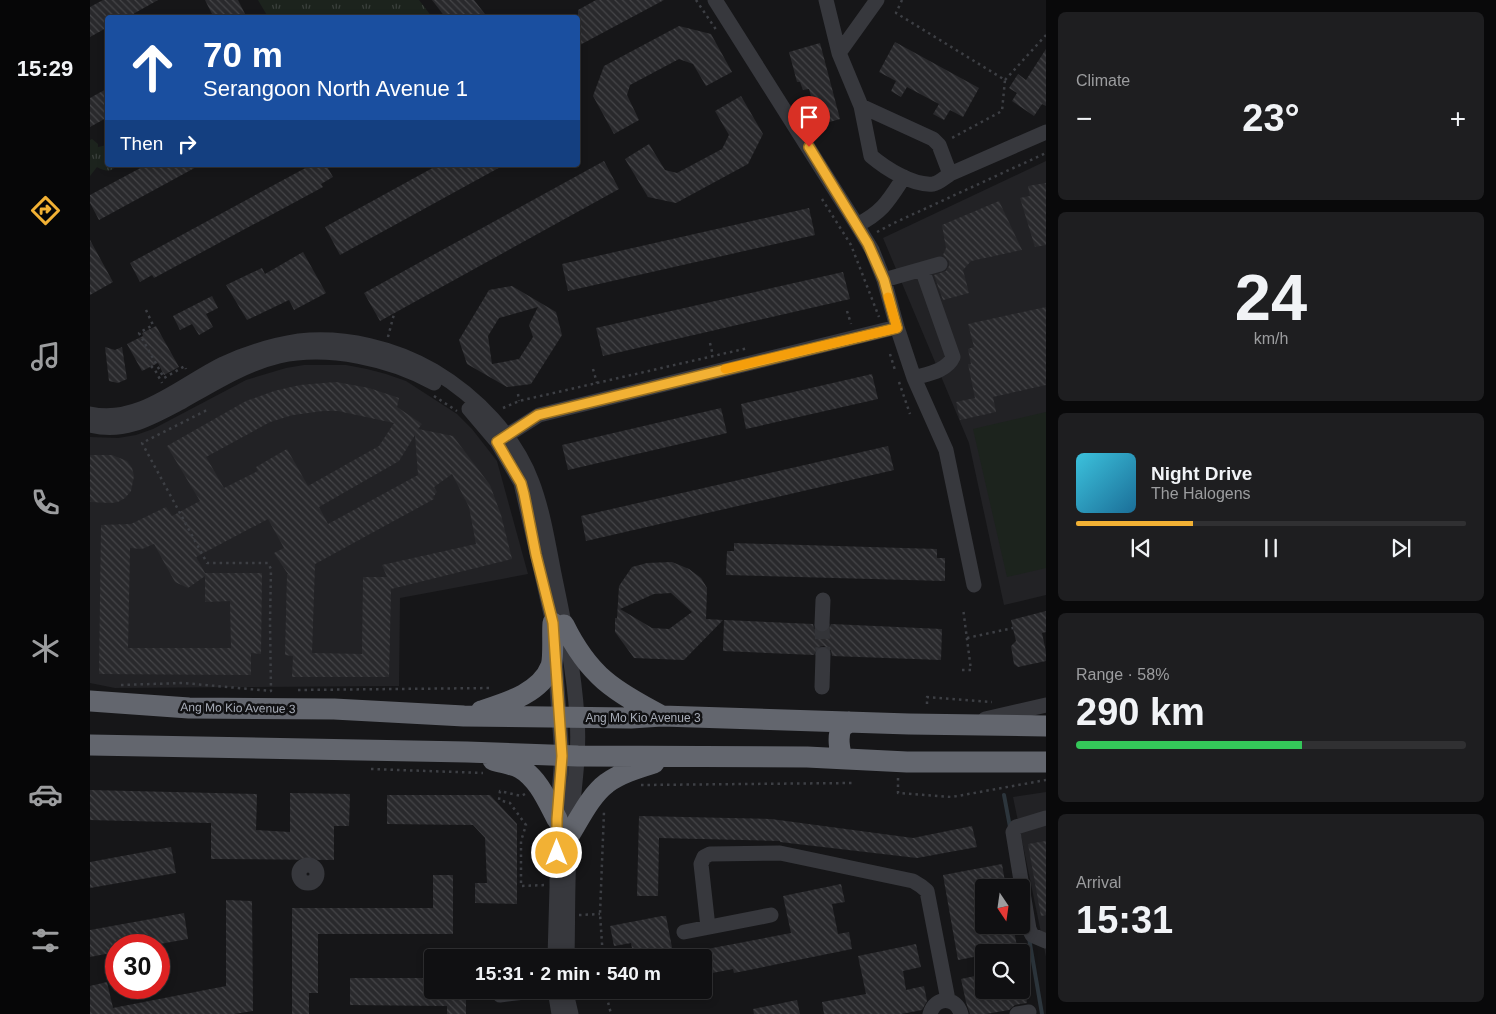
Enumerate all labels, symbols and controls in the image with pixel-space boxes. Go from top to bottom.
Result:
icon: ahead [120,35,185,100]
text: 70 m [203,35,283,74]
text: 15:29 [17,56,73,81]
text: Climate [1076,72,1130,89]
text: Serangoon North Avenue 1 [203,76,468,101]
pin [788,96,830,147]
text: 23° [1242,97,1300,139]
icon: arrive [795,103,823,131]
text: − [1076,103,1092,134]
text: + [1450,103,1466,134]
icon: right [173,130,201,158]
text: Then [120,133,163,154]
icon: directions [28,193,63,228]
text: 24 [1235,261,1307,334]
text: km/h [1254,330,1288,347]
icon: music [28,339,63,374]
text: Night Drive [1151,463,1252,484]
icon: phone [28,485,63,520]
text: The Halogens [1151,485,1251,502]
icon: previous [1127,534,1155,562]
icon: pause [1257,534,1285,562]
icon: next [1387,534,1415,562]
icon: climate [28,631,63,666]
text: Range · 58% [1076,666,1169,683]
text: 290 km [1076,691,1205,733]
street label: Ang Mo Kio Avenue 3 [180,700,296,716]
street label: Ang Mo Kio Avenue 3 [585,711,701,725]
icon: car [28,777,63,812]
position arrow [530,826,582,878]
text: Arrival [1076,874,1121,891]
north arrow [975,879,1030,934]
map controls [975,879,1030,999]
text: 15:31 [1076,899,1173,941]
icon: filters [28,923,63,958]
speed limit sign: 30 [105,934,170,999]
button: search [975,944,1030,999]
text: 15:31 · 2 min · 540 m [475,963,661,984]

